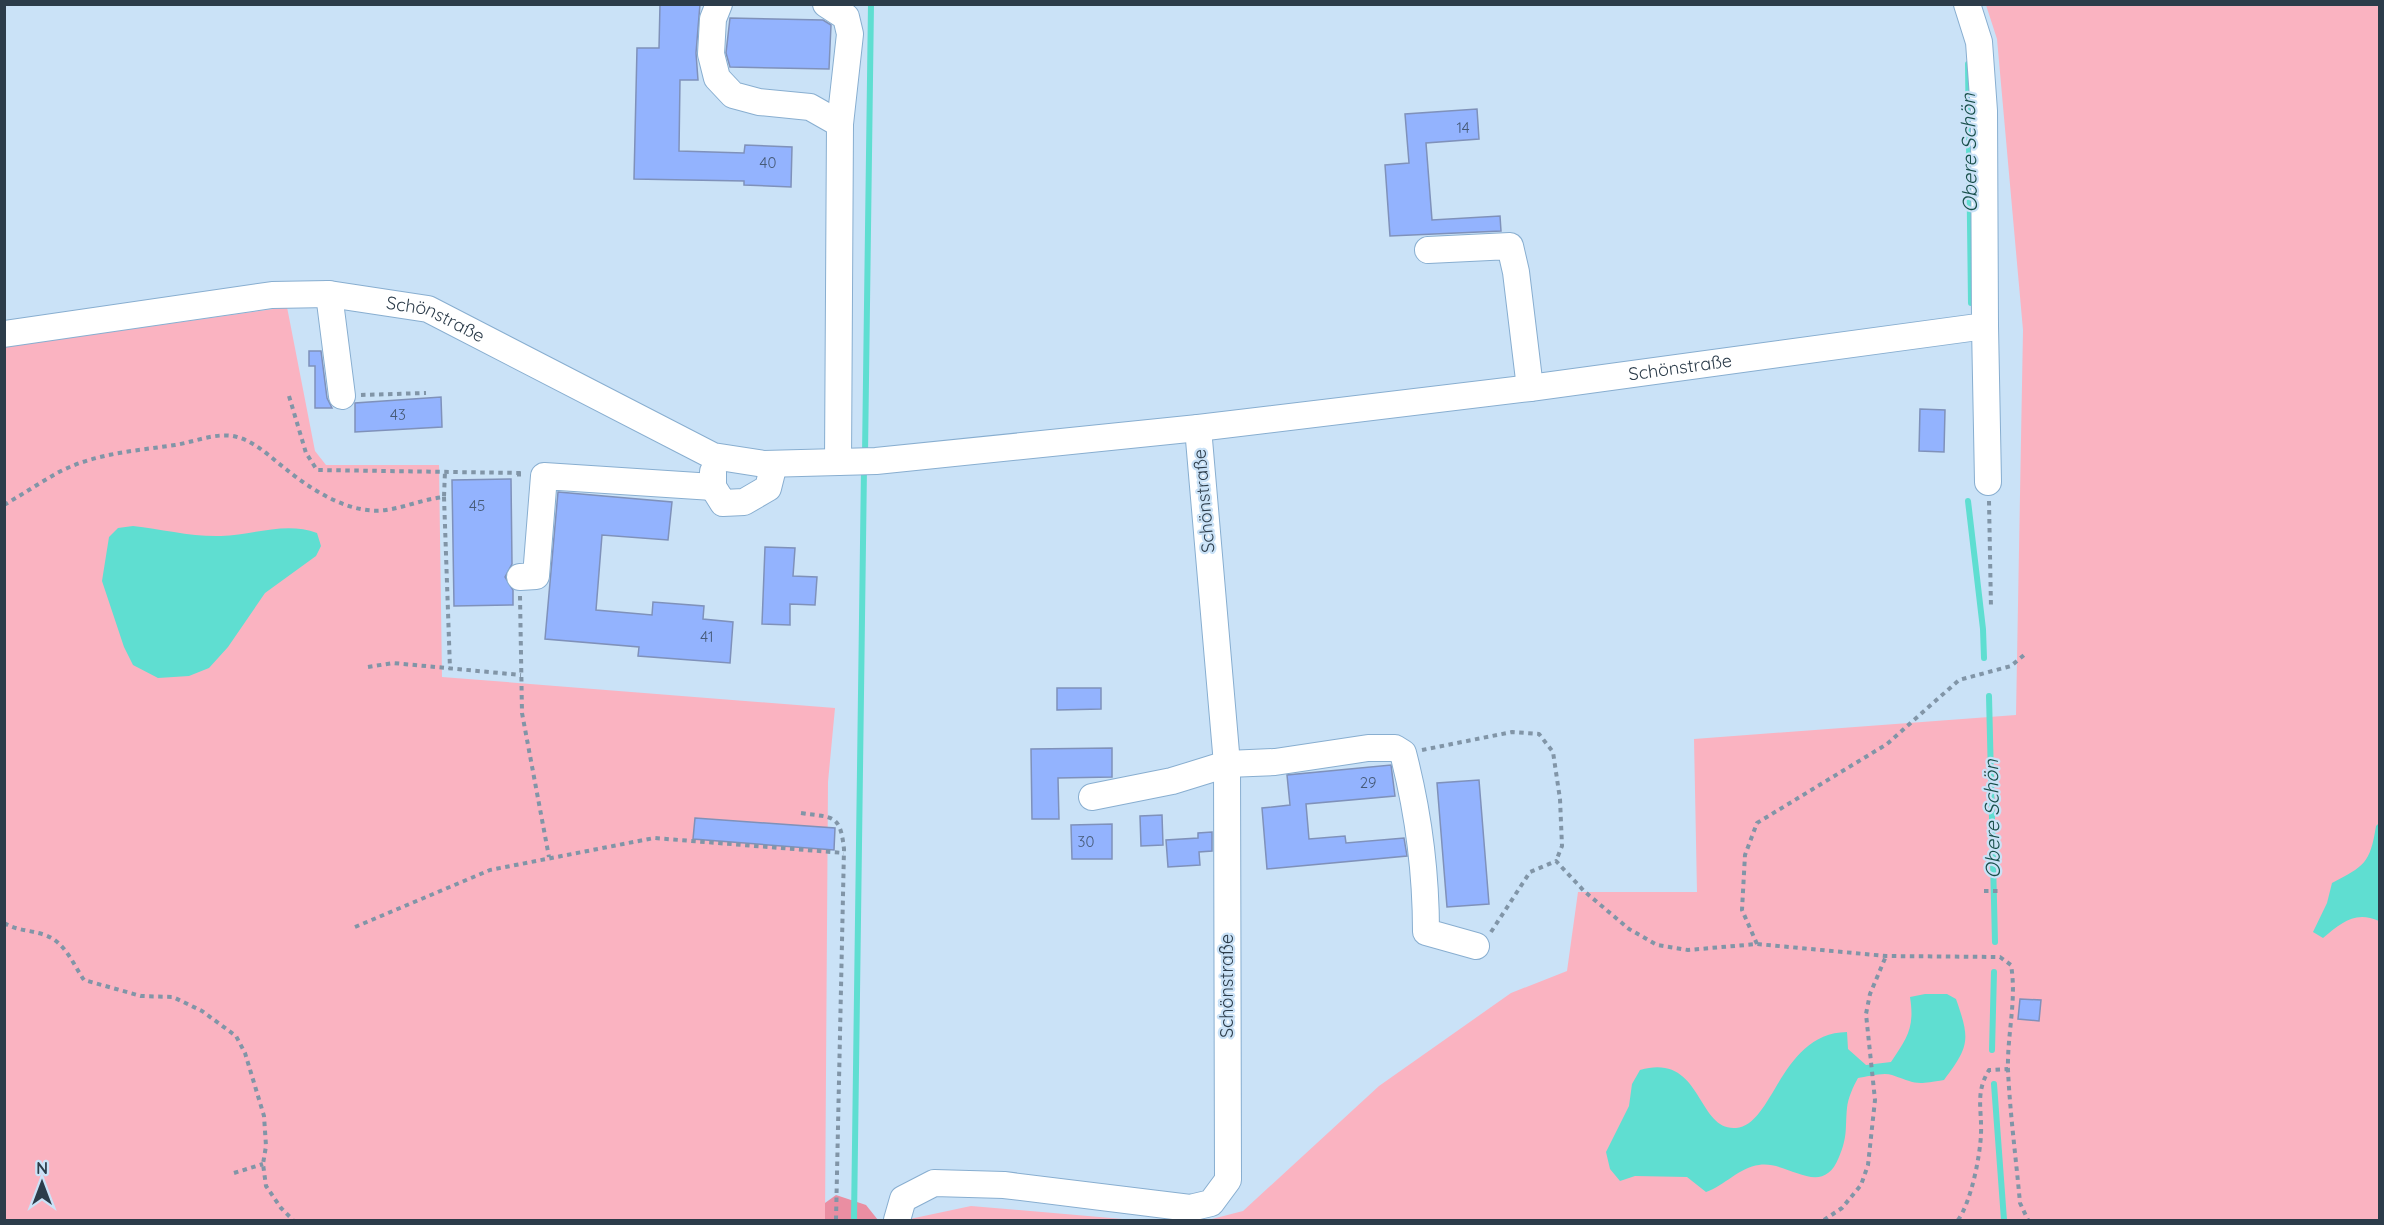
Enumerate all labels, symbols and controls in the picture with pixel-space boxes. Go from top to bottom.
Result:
water label: Obere Schön [1955,93,1982,213]
house number: 14 [1456,118,1470,137]
house number: 40 [760,153,776,172]
street label: Schönstraße [385,291,489,347]
street label: Schönstraße [1627,349,1733,385]
house number: 43 [390,405,406,424]
street label: Schönstraße [1188,448,1219,554]
house number: 45 [469,496,485,515]
house number: 41 [700,627,714,646]
water label: Obere Schön [1978,759,2005,879]
house number: 29 [1360,773,1376,792]
house number: 30 [1078,832,1094,851]
street label: Schönstraße [1215,934,1238,1038]
north arrow [12,1153,72,1213]
text: N [36,1158,48,1178]

